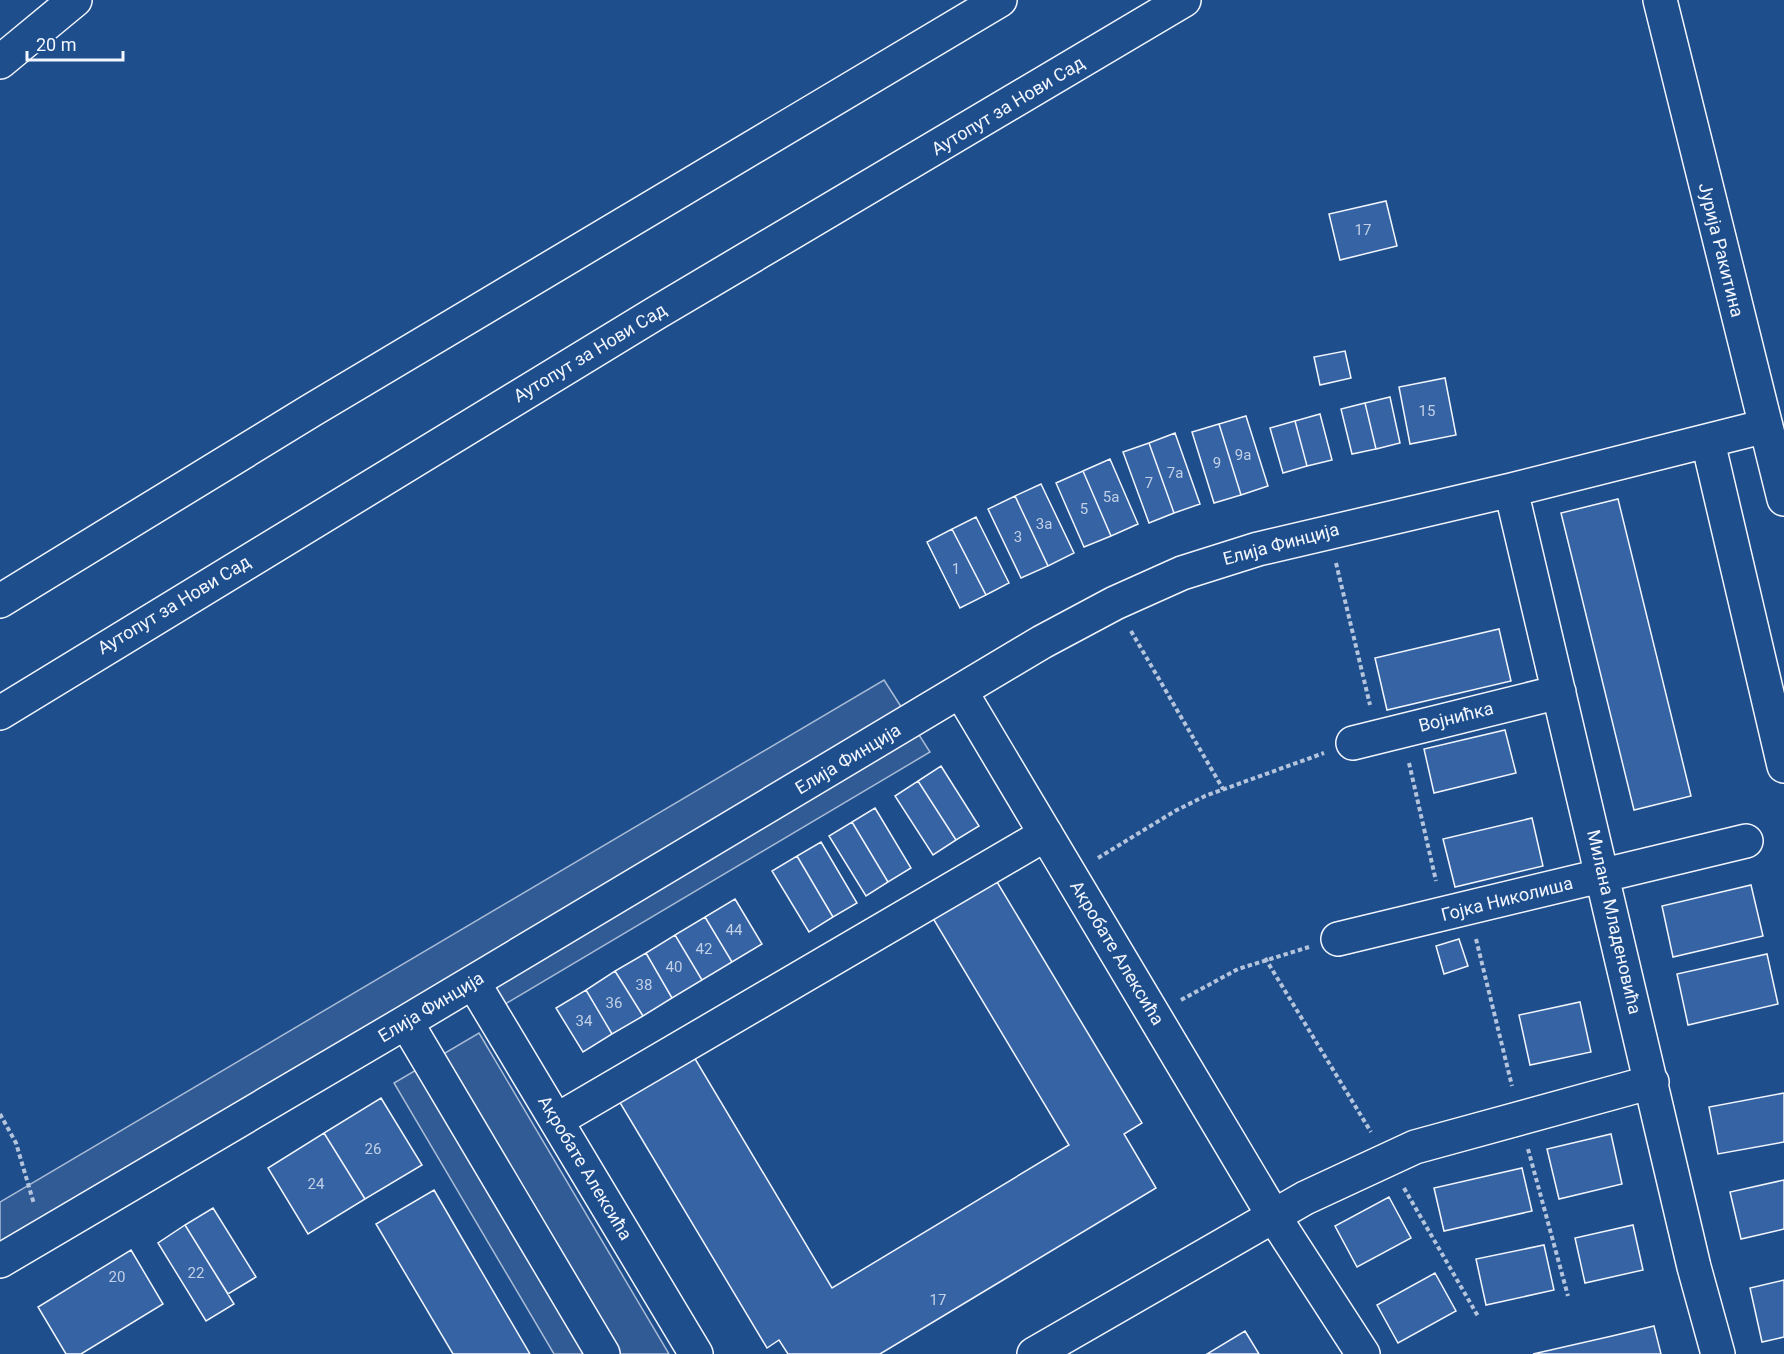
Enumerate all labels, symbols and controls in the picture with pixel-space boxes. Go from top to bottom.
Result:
scale bar [27,24,123,62]
text: 20 m [36,34,76,55]
street label: Аутопут за Нови Сад [928,52,1088,159]
street label: Јурија Ракитина [1695,180,1748,319]
house number: 17 [1355,221,1371,239]
street label: Аутопут за Нови Сад [510,299,670,406]
house number: 15 [1419,402,1435,420]
house number: 9a [1235,446,1251,464]
house number: 9 [1213,454,1221,472]
house number: 7a [1167,464,1183,482]
house number: 7 [1145,474,1153,492]
house number: 5a [1103,488,1119,506]
house number: 5 [1080,500,1088,518]
house number: 3a [1036,515,1052,533]
street label: Елија Финција [1220,518,1341,569]
house number: 3 [1014,528,1022,546]
street label: Аутопут за Нови Сад [94,551,254,658]
house number: 1 [952,560,960,578]
street label: Војнићка [1416,697,1495,736]
street label: Елија Финција [791,719,904,798]
street label: Милана Младеновића [1583,828,1646,1016]
street label: Гојка Николиша [1439,872,1575,925]
street label: Акробате Алексића [1066,877,1169,1029]
house number: 44 [726,921,743,939]
house number: 42 [696,940,712,958]
house number: 40 [666,958,682,976]
street label: Елија Финција [374,967,487,1046]
house number: 38 [636,976,652,994]
house number: 36 [606,994,622,1012]
house number: 34 [576,1012,593,1030]
street label: Акробате Алексића [534,1092,637,1244]
house number: 26 [365,1140,381,1158]
house number: 24 [308,1175,325,1193]
house number: 22 [188,1264,204,1282]
house number: 20 [109,1268,125,1286]
house number: 17 [930,1291,946,1309]

